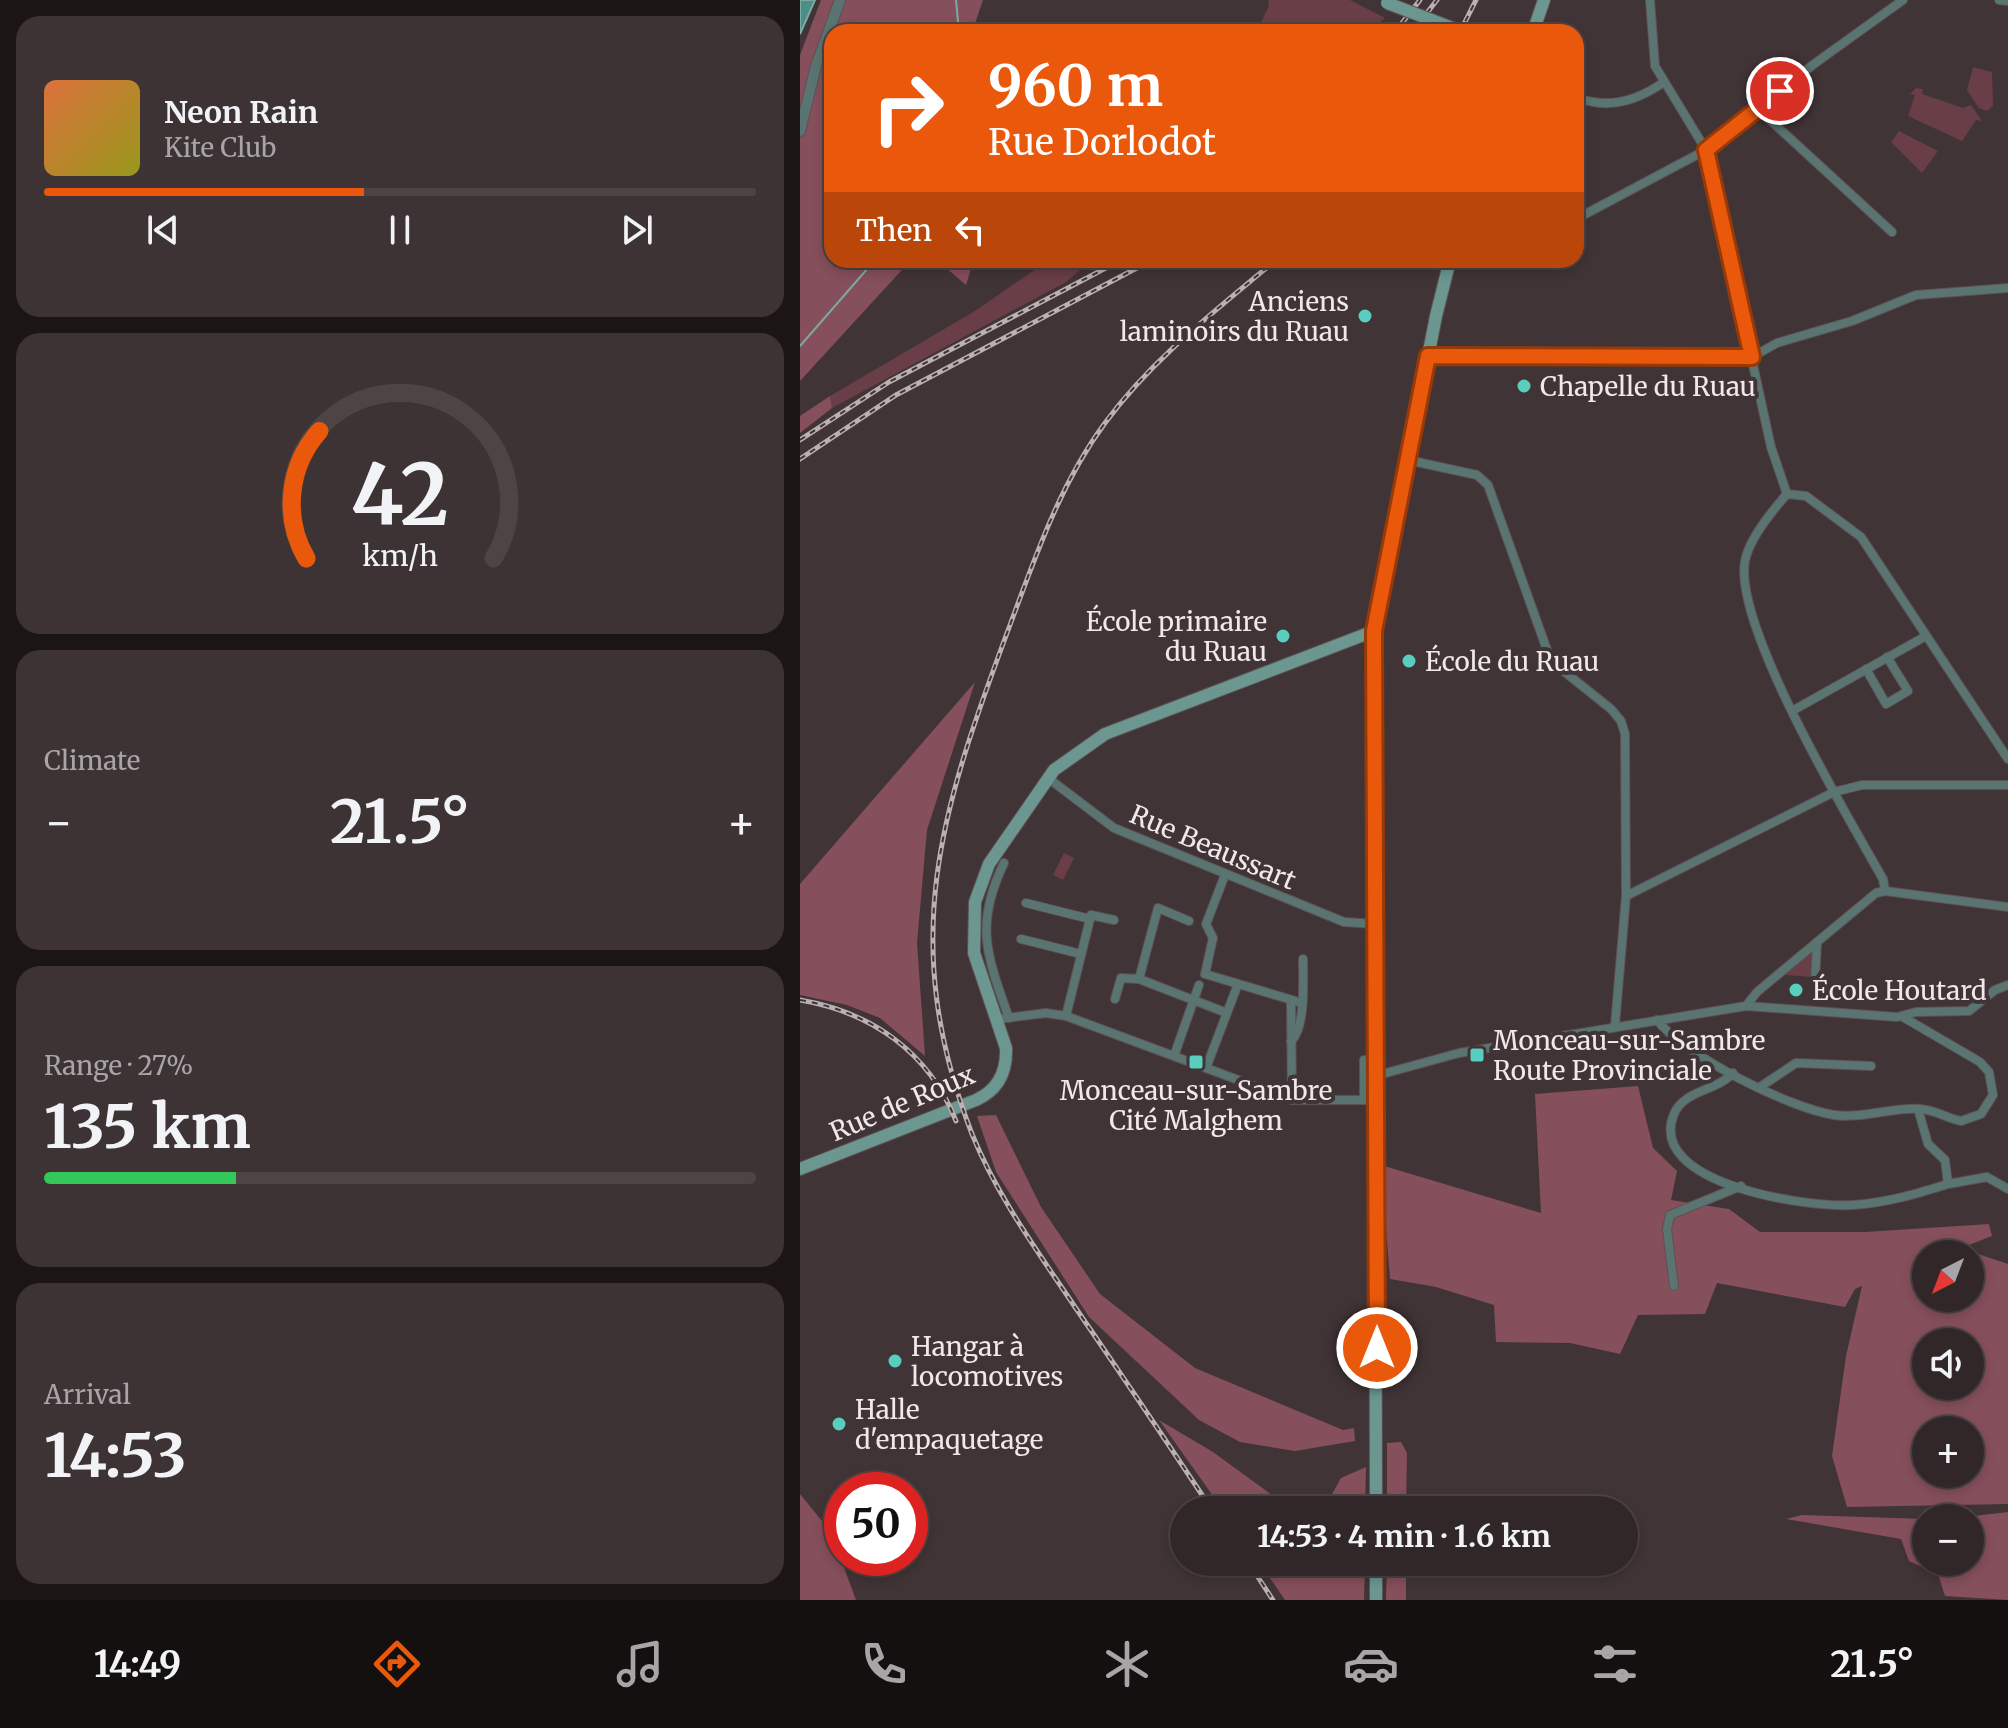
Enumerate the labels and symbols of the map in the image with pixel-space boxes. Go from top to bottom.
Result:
pin [1746,57,1814,125]
place label: Anciens laminoirs du Ruau [1120,285,1349,348]
marker: Anciens laminoirs du Ruau [1356,307,1374,325]
place label: Chapelle du Ruau [1540,370,1756,403]
marker: Chapelle du Ruau [1515,377,1533,395]
place label: École primaire du Ruau [1086,604,1267,668]
marker: École primaire du Ruau [1274,627,1292,645]
place label: École du Ruau [1425,644,1599,678]
marker: École du Ruau [1400,652,1418,670]
street label: Rue Beaussart [1125,797,1301,897]
place label: École Houtard [1812,973,1987,1007]
marker: École Houtard [1787,981,1805,999]
place label: Monceau-sur-Sambre Route Provinciale [1493,1024,1765,1087]
marker: Monceau-sur-Sambre Route Provinciale [1468,1046,1486,1064]
marker: Monceau-sur-Sambre Cité Malghem [1187,1053,1205,1071]
street label: Rue de Roux [825,1058,980,1148]
place label: Monceau-sur-Sambre Cité Malghem [1060,1074,1332,1137]
north arrow [1912,1240,1984,1312]
position arrow [1335,1306,1419,1390]
place label: Hangar à locomotives [911,1330,1063,1393]
marker: Hangar à locomotives [886,1352,904,1370]
place label: Halle d'empaquetage [855,1393,1043,1456]
marker: Halle d'empaquetage [830,1415,848,1433]
speed limit sign: 50 [824,1472,928,1576]

